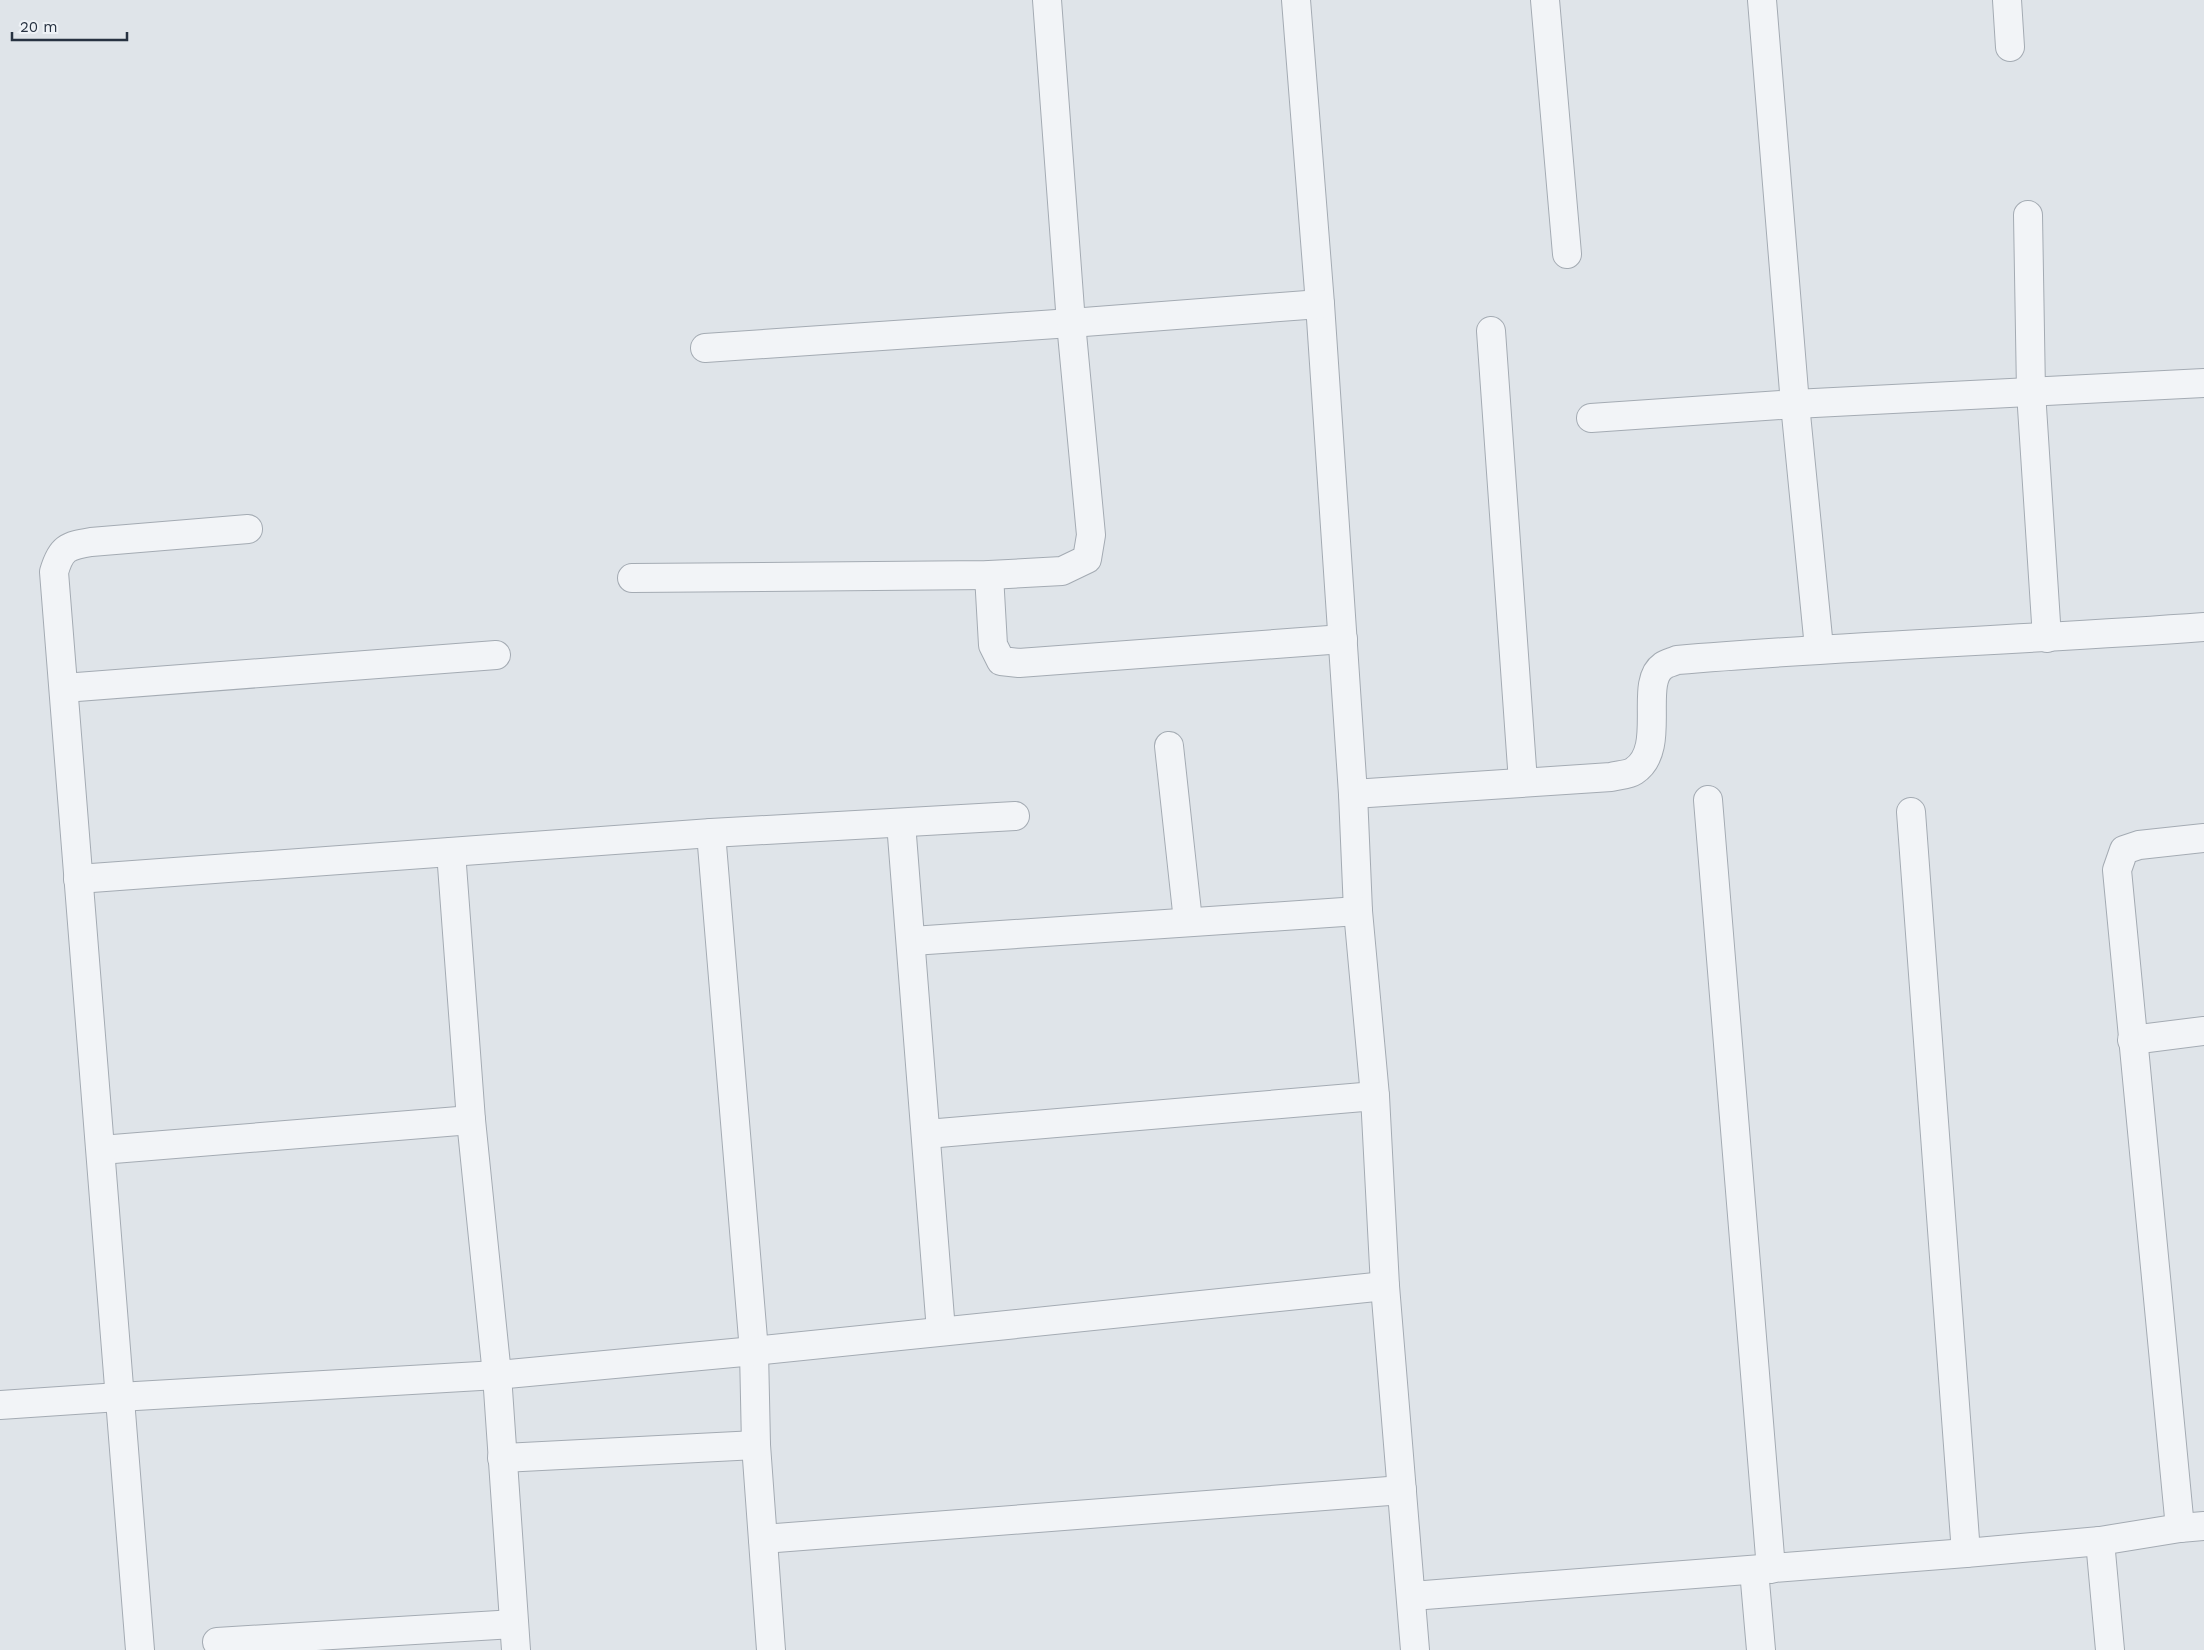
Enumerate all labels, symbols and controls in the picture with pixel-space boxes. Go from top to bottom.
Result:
scale bar [12,10,128,42]
text: 20 m [20,18,58,36]

